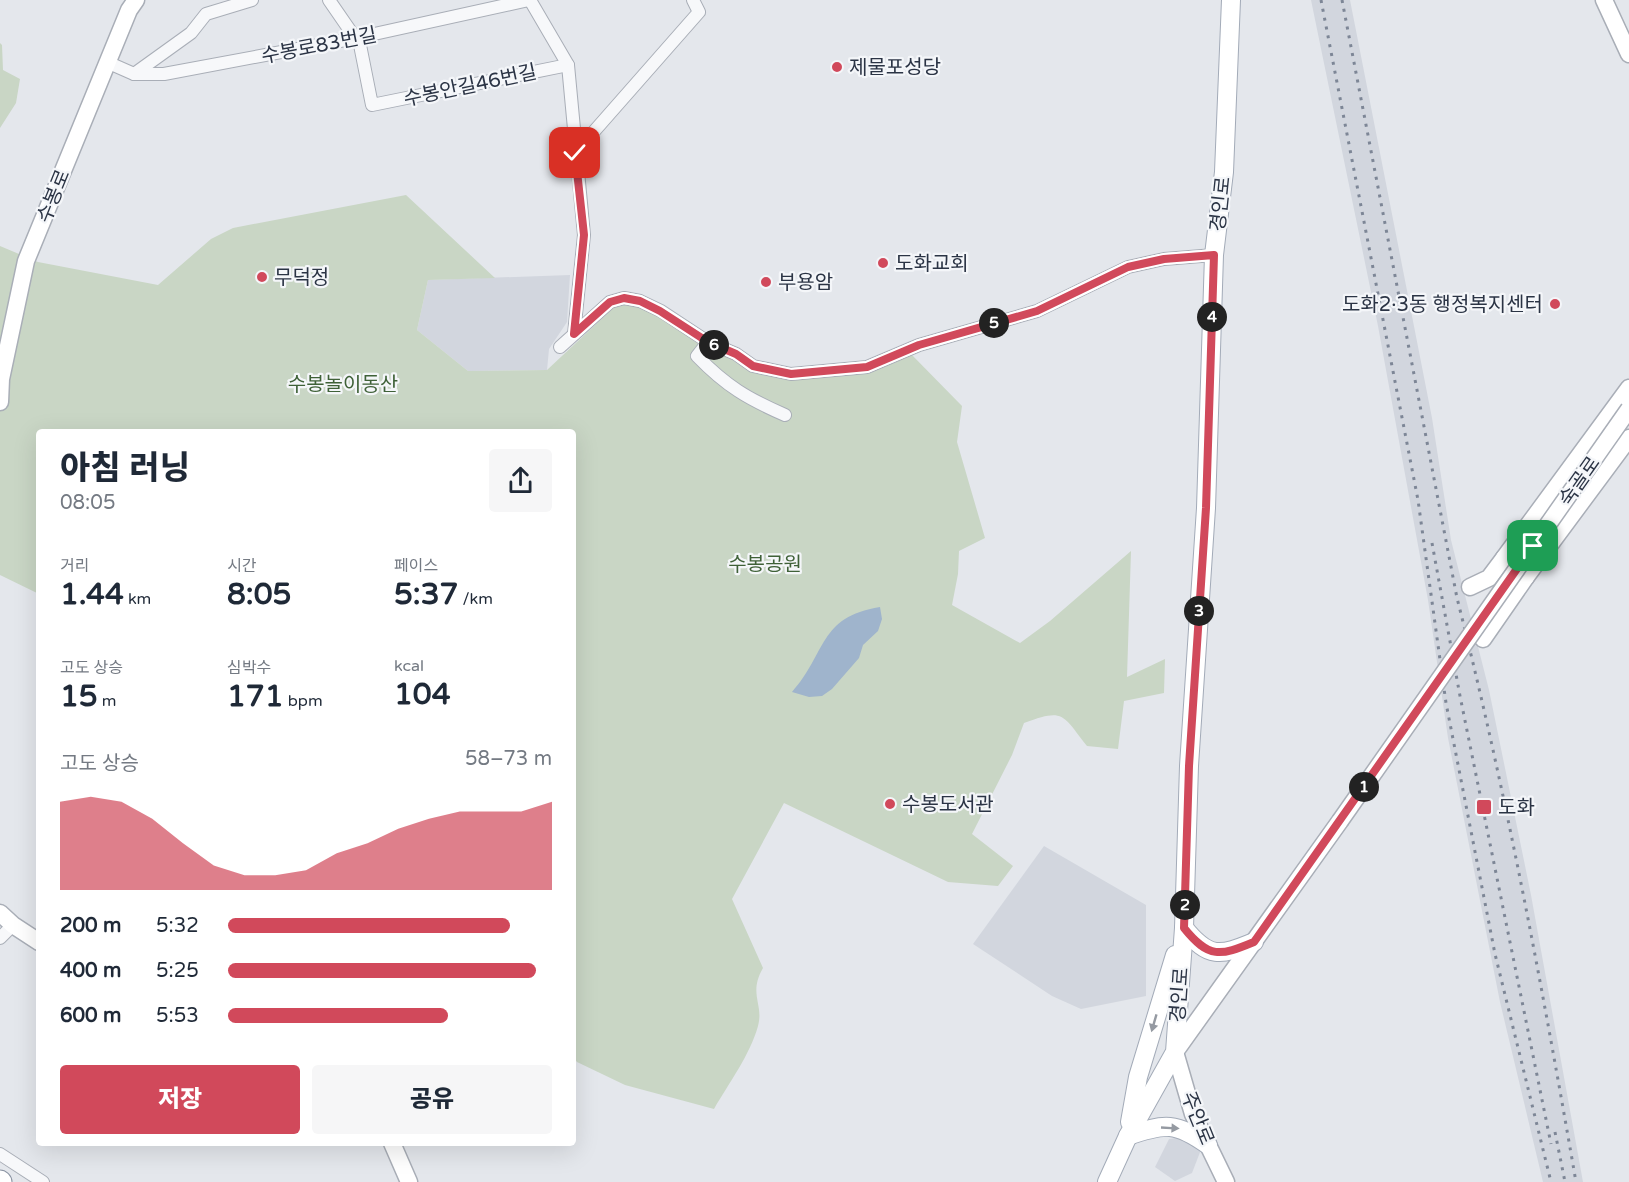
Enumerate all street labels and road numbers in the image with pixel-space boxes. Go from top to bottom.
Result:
street label: 수봉로83번길 [259,23,379,69]
street label: 수봉안길46번길 [401,60,539,112]
street label: 수봉로 [32,166,75,226]
street label: 경인로 [1206,175,1236,233]
street label: 숙골로 [1554,452,1605,511]
street label: 경인로 [1166,967,1194,1023]
street label: 주안로 [1176,1088,1219,1148]

